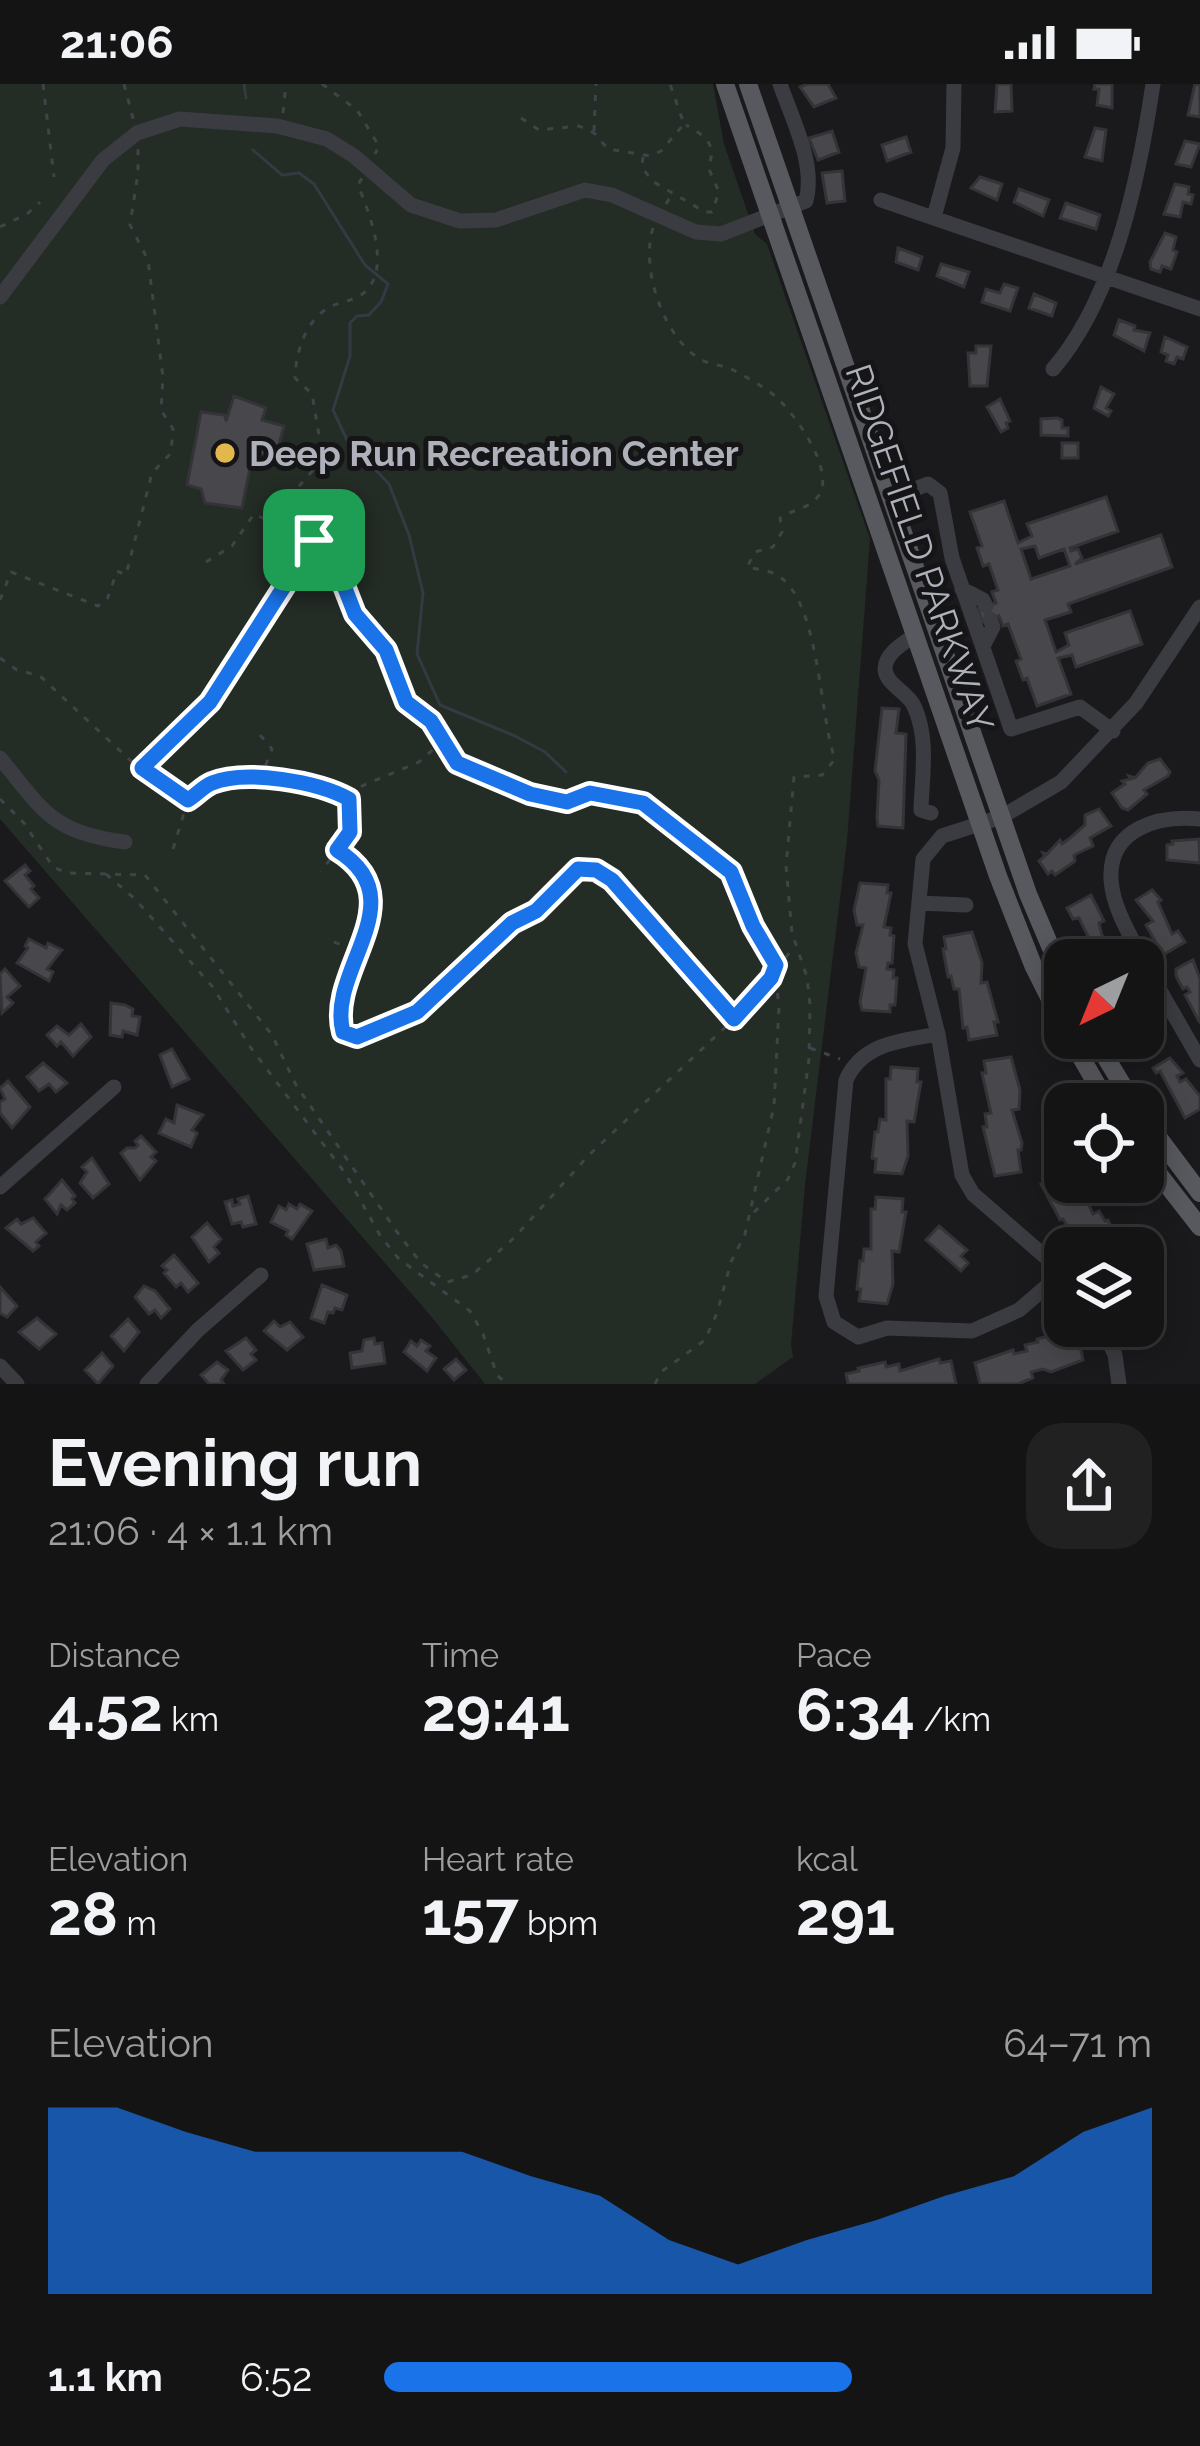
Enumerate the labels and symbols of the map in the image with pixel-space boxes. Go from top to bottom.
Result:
street label: RIDGEFIELD PARKWAY [837,359,1003,737]
place label: Deep Run Recreation Center [249,432,739,474]
marker: Deep Run Recreation Center [212,440,238,466]
pin [263,489,365,591]
north arrow [1044,939,1164,1059]

